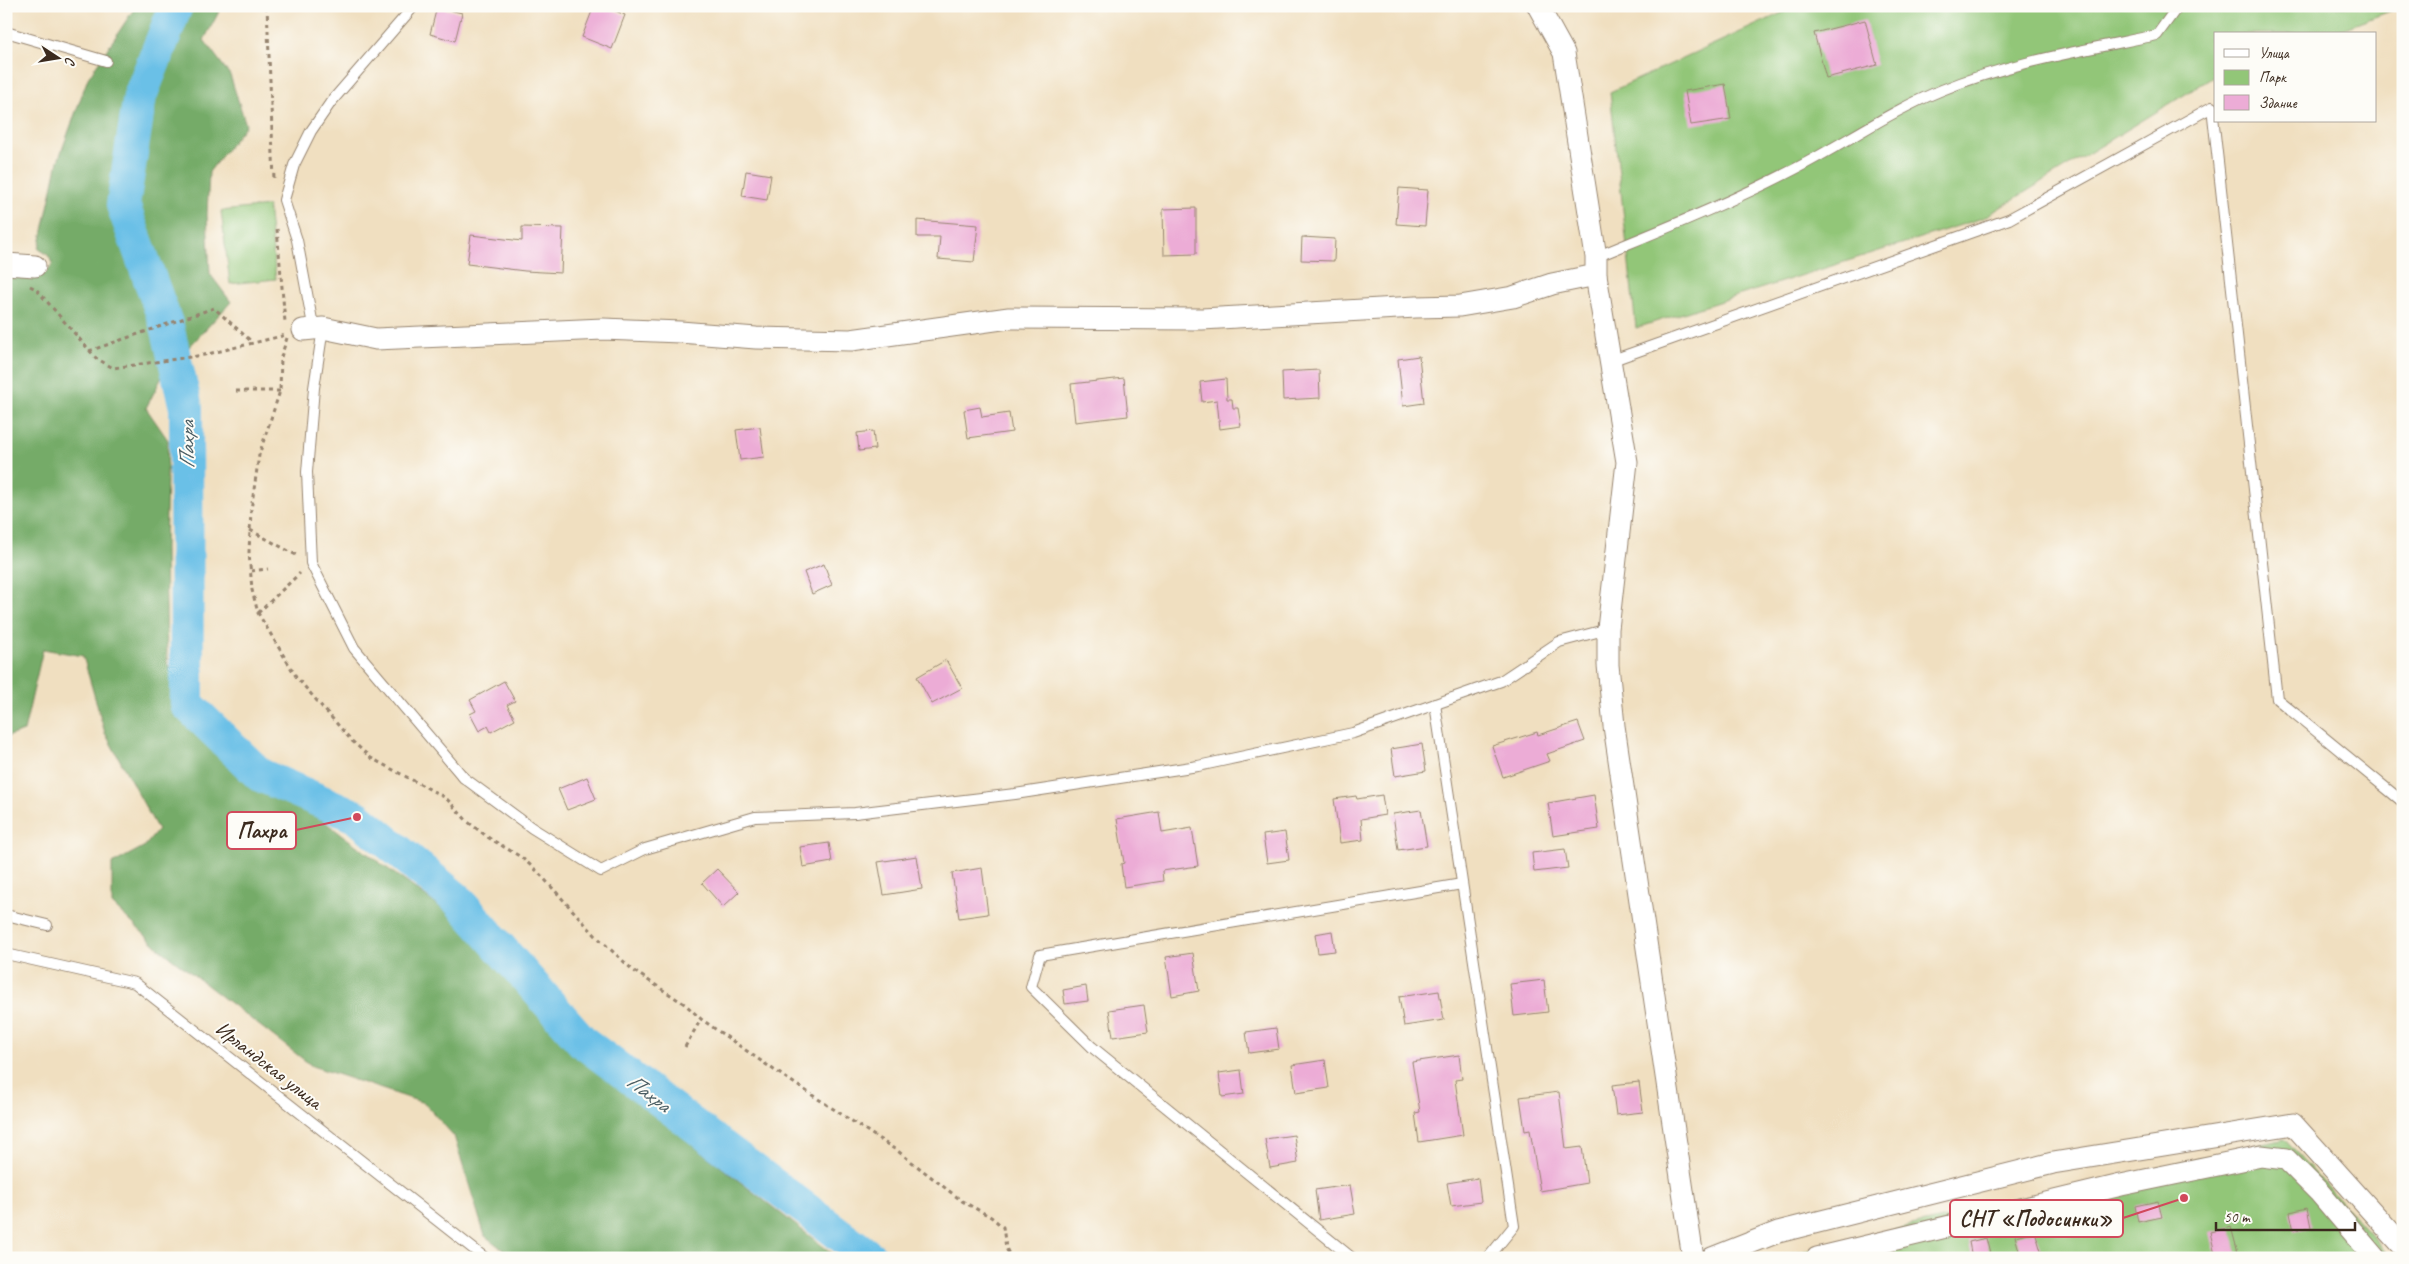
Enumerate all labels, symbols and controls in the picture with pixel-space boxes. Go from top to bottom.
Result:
north arrow [32,32,82,82]
legend [2214,32,2376,122]
text: Улица [2259,44,2290,63]
text: С [61,55,79,68]
text: Парк [2259,68,2287,87]
text: Здание [2259,94,2298,113]
water label: Пахра [173,419,201,469]
callout: Пахра [227,812,296,849]
text: Пахра [237,817,288,845]
street label: Ирландская улица [210,1015,330,1116]
water label: Пахра [621,1067,678,1120]
scale bar [2216,1199,2355,1231]
callout: СНТ «Подосинки» [1950,1200,2123,1237]
text: СНТ «Подосинки» [1960,1205,2113,1233]
text: 50 m [2224,1208,2251,1227]

